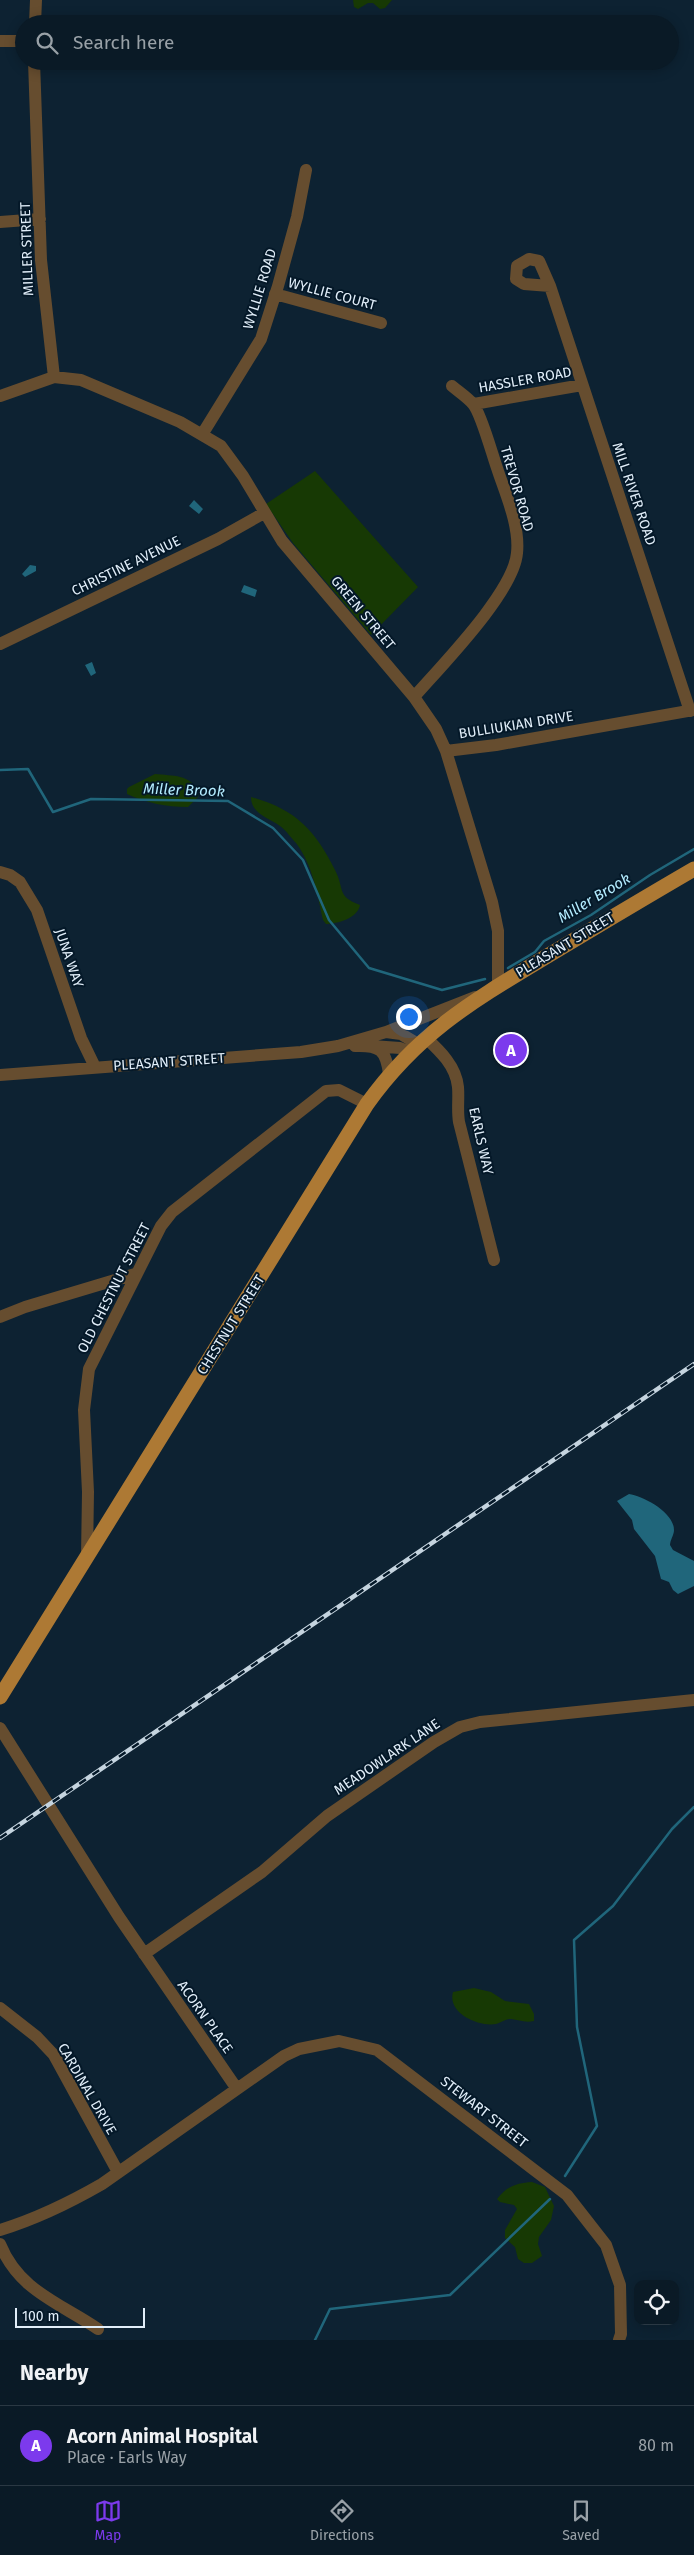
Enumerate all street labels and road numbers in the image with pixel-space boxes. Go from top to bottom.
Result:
street label: MILLER STREET [17,201,37,296]
street label: WYLLIE ROAD [240,247,280,331]
street label: WYLLIE COURT [286,274,379,314]
street label: HASSLER ROAD [477,363,573,397]
street label: MILL RIVER ROAD [608,440,660,548]
street label: TREVOR ROAD [497,444,537,534]
street label: CHRISTINE AVENUE [69,532,183,600]
street label: GREEN STREET [327,573,399,654]
street label: BULLIUKIAN DRIVE [458,708,574,742]
street label: PLEASANT STREET [513,908,618,981]
street label: JUNA WAY [51,926,87,990]
street label: PLEASANT STREET [113,1050,226,1074]
street label: EARLS WAY [465,1106,497,1177]
street label: OLD CHESTNUT STREET [74,1219,155,1356]
street label: CHESTNUT STREET [194,1271,269,1378]
street label: MEADOWLARK LANE [331,1715,443,1799]
street label: ACORN PLACE [174,1977,236,2057]
street label: CARDINAL DRIVE [54,2040,120,2138]
street label: STEWART STREET [437,2073,532,2152]

